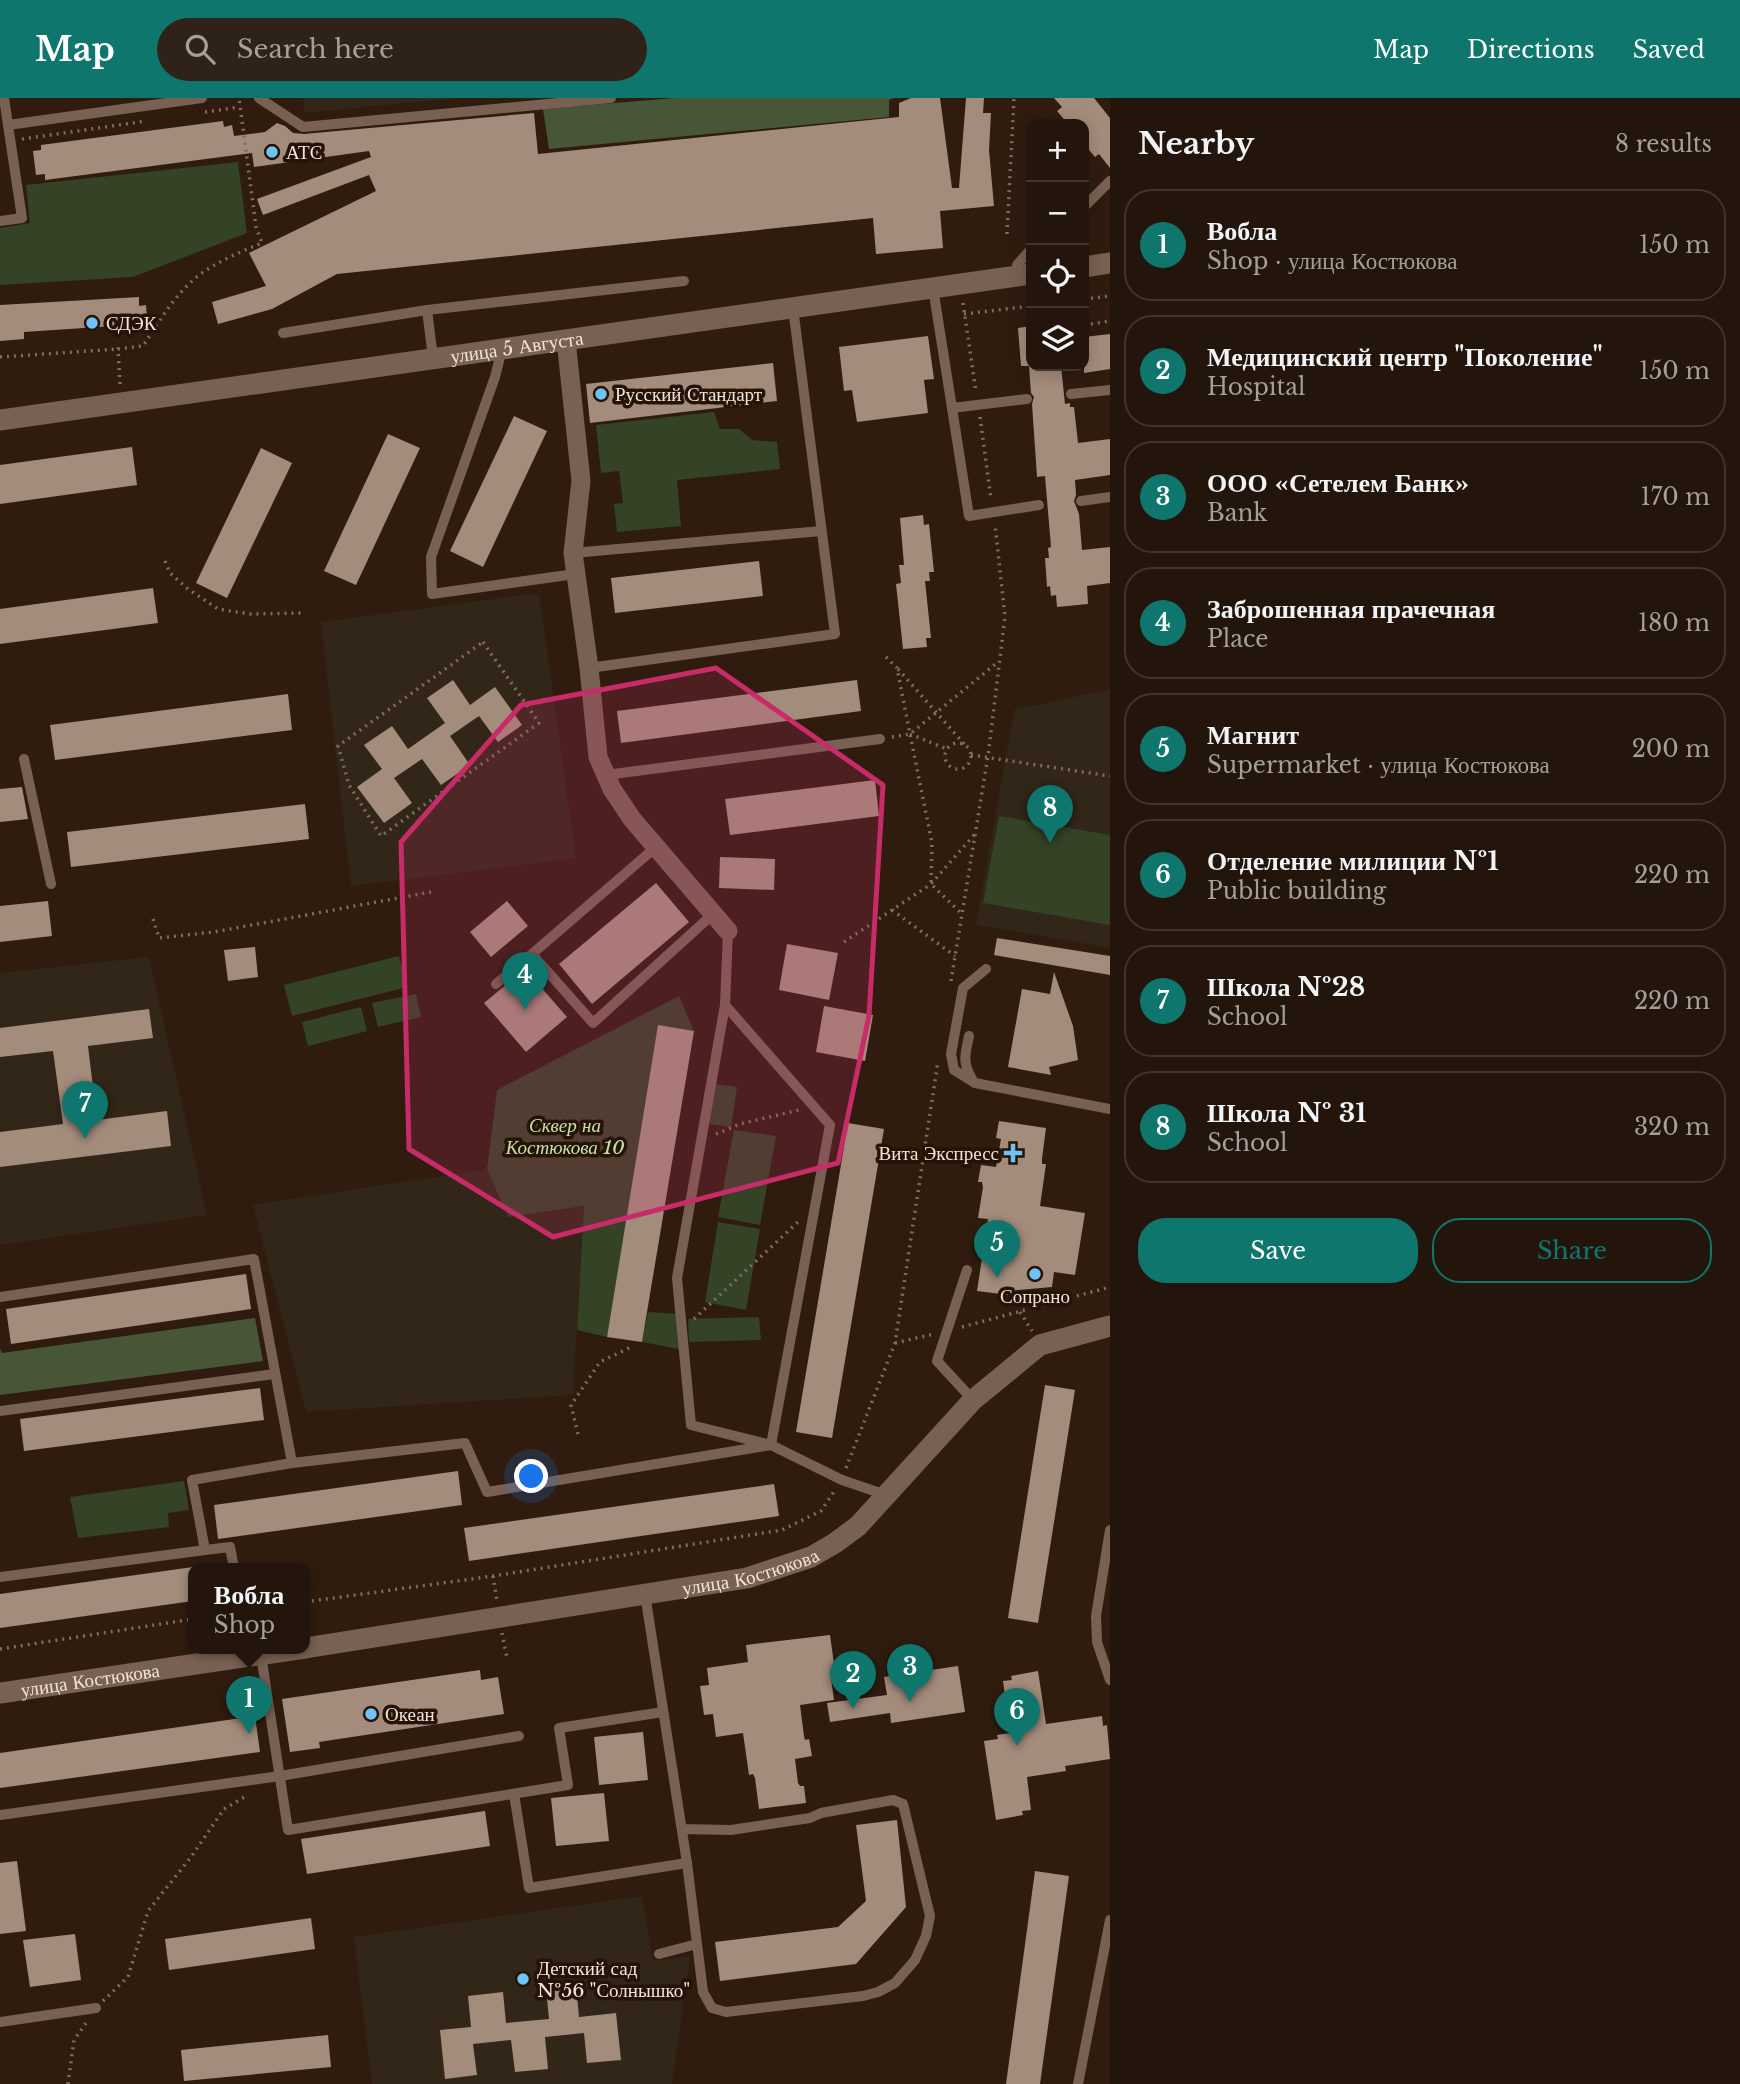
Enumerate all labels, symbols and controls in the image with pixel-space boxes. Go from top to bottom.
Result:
search box [157,18,647,81]
text: Map [35,29,115,70]
icon: search [181,30,219,68]
text: Search here [237,33,394,65]
text: Map [1373,35,1429,64]
text: Directions [1467,35,1595,64]
text: Saved [1633,35,1705,64]
map controls [1026,119,1089,371]
button: + [1026,119,1089,182]
text: Nearby [1138,125,1254,162]
text: 8 results [1615,130,1712,158]
place label: АТС [286,141,322,164]
marker: АТС [264,144,280,160]
button: − [1026,182,1089,245]
text: Вобла [1207,215,1277,247]
text: 1 [1158,231,1168,259]
text: 150 m [1639,231,1710,259]
button: locate [1026,245,1089,308]
text: Shop · улица Костюкова [1207,247,1457,275]
button: layers [1026,308,1089,371]
place label: СДЭК [106,312,157,335]
marker: СДЭК [84,315,100,331]
street label: улица 5 Августа [449,326,585,368]
text: Медицинский центр "Поколение" [1207,341,1603,373]
text: 2 [1156,357,1170,385]
text: 150 m [1639,357,1710,385]
text: Hospital [1207,373,1306,401]
place label: Русский Стандарт [615,383,763,406]
marker: Русский Стандарт [593,386,609,402]
text: ООО «Сетелем Банк» [1207,467,1469,499]
text: 3 [1156,483,1170,511]
text: 170 m [1640,483,1710,511]
text: Bank [1207,499,1267,527]
text: Заброшенная прачечная [1207,593,1495,625]
text: 4 [1155,609,1171,637]
text: 180 m [1638,609,1710,637]
text: Place [1207,625,1269,653]
text: Магнит [1207,719,1299,751]
text: 5 [1156,735,1170,763]
text: 200 m [1632,735,1710,763]
text: Supermarket · улица Костюкова [1207,751,1550,779]
pin: 8 [1027,785,1073,843]
text: Отделение милиции №1 [1207,845,1499,877]
text: 6 [1155,861,1171,889]
text: 220 m [1634,861,1710,889]
text: Public building [1207,877,1386,905]
pin: 4 [502,952,548,1010]
text: Школа №28 [1207,971,1365,1003]
text: 7 [1157,987,1169,1015]
text: 220 m [1634,987,1710,1015]
text: School [1207,1003,1288,1031]
pin: 7 [62,1081,108,1139]
text: Школа № 31 [1207,1097,1367,1129]
text: 8 [1156,1113,1170,1141]
text: 320 m [1634,1113,1710,1141]
park label: Сквер на Костюкова 10 [505,1114,624,1159]
text: School [1207,1129,1288,1157]
place label: Вита Экспресс [879,1142,999,1165]
marker: Вита Экспресс [1005,1145,1021,1161]
button: Save [1138,1218,1418,1283]
button: Share [1432,1218,1712,1283]
pin: 5 [974,1220,1020,1278]
marker: Сопрано [1027,1266,1043,1282]
place label: Сопрано [1000,1285,1070,1308]
your location [514,1459,548,1493]
street label: улица Костюкова [680,1543,823,1600]
popup [188,1563,310,1654]
text: Вобла [214,1579,284,1611]
text: Shop [214,1611,275,1639]
pin: 3 [887,1644,933,1702]
pin: 2 [830,1651,876,1709]
street label: улица Костюкова [19,1658,162,1701]
pin: 1 [226,1676,272,1734]
pin: 6 [994,1688,1040,1746]
place label: Океан [385,1703,435,1726]
marker: Океан [363,1706,379,1722]
place label: Детский сад №56 "Солнышко" [537,1957,690,2002]
marker: Детский сад №56 "Солнышко" [515,1971,531,1987]

